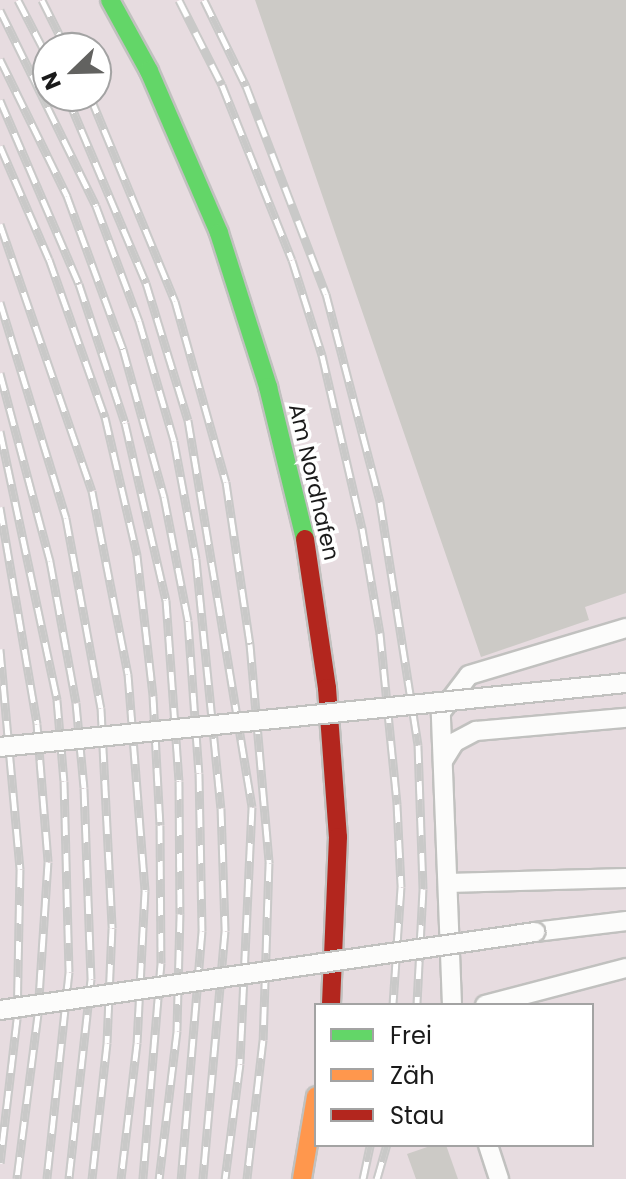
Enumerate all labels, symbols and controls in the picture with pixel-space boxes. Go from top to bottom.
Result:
north arrow [32,32,112,112]
text: N [34,67,69,94]
street label: Am Nordhafen [283,401,345,563]
legend [314,1003,594,1147]
text: Frei [390,1019,432,1052]
text: Zäh [390,1059,435,1092]
text: Stau [390,1099,444,1132]

